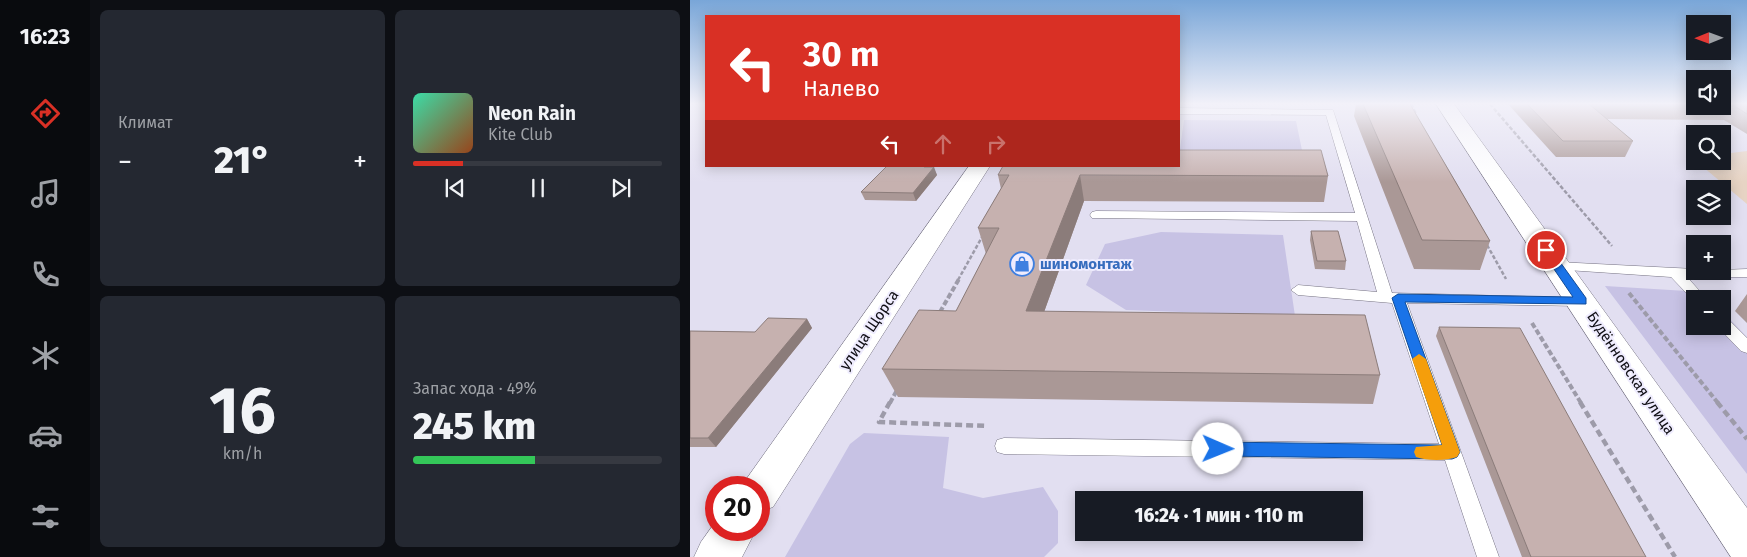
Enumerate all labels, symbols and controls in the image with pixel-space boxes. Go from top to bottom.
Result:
north arrow [1686,15,1731,60]
map controls [1686,15,1731,335]
text: 16:23 [20,23,70,50]
text: 30 m [803,33,880,75]
icon: left [720,35,785,100]
button: sound [1686,70,1731,115]
text: Налево [803,75,880,102]
icon: directions [28,96,63,131]
text: Neon Rain [488,102,576,125]
text: Климат [118,113,173,132]
text: Kite Club [488,125,553,144]
button: search [1686,125,1731,170]
icon: left [876,130,904,158]
icon: ahead [929,130,957,158]
icon: right [982,130,1010,158]
text: 21° [214,137,271,183]
text: − [118,145,132,178]
text: + [353,145,367,178]
icon: previous [441,174,469,202]
icon: pause [524,174,552,202]
icon: next [607,174,635,202]
icon: music [28,176,63,211]
button: layers [1686,180,1731,225]
pin [1525,229,1567,271]
button: + [1686,235,1731,280]
icon: arrive [1532,236,1560,264]
shop icon: шиномонтаж [1009,251,1035,277]
place label: шиномонтаж [1040,255,1132,273]
icon: phone [28,257,63,292]
street label: улица Щорса [836,287,902,373]
button: − [1686,290,1731,335]
street label: Будённовская улица [1583,308,1679,438]
icon: climate [28,338,63,373]
text: 16 [209,372,276,450]
text: Запас хода · 49% [413,379,537,398]
text: 245 km [413,403,536,449]
icon: car [28,418,63,453]
position arrow [1191,422,1243,474]
text: km/h [223,444,262,463]
speed limit sign: 20 [705,476,770,541]
icon: filters [28,499,63,534]
text: 16:24 · 1 мин · 110 m [1135,504,1303,527]

